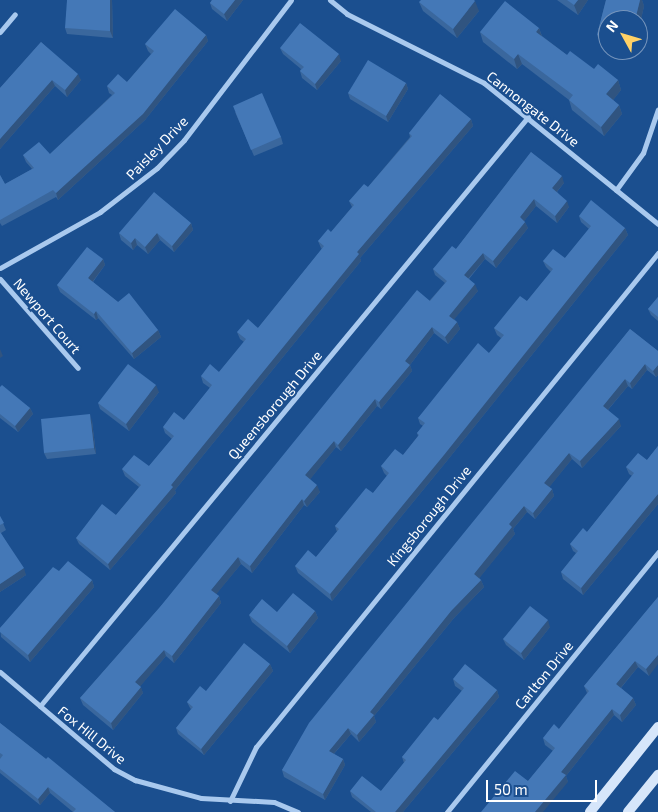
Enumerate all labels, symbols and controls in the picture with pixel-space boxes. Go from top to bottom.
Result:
north arrow [598,10,648,60]
text: N [602,17,622,35]
street label: Cannongate Drive [483,68,583,150]
street label: Paisley Drive [123,113,191,183]
street label: Newport Court [10,275,84,357]
street label: Queensborough Drive [224,347,326,463]
street label: Kingsborough Drive [383,462,475,570]
street label: Carlton Drive [511,637,577,713]
street label: Fox Hill Drive [54,702,130,768]
scale bar [488,770,599,802]
text: 50 m [494,780,528,798]

